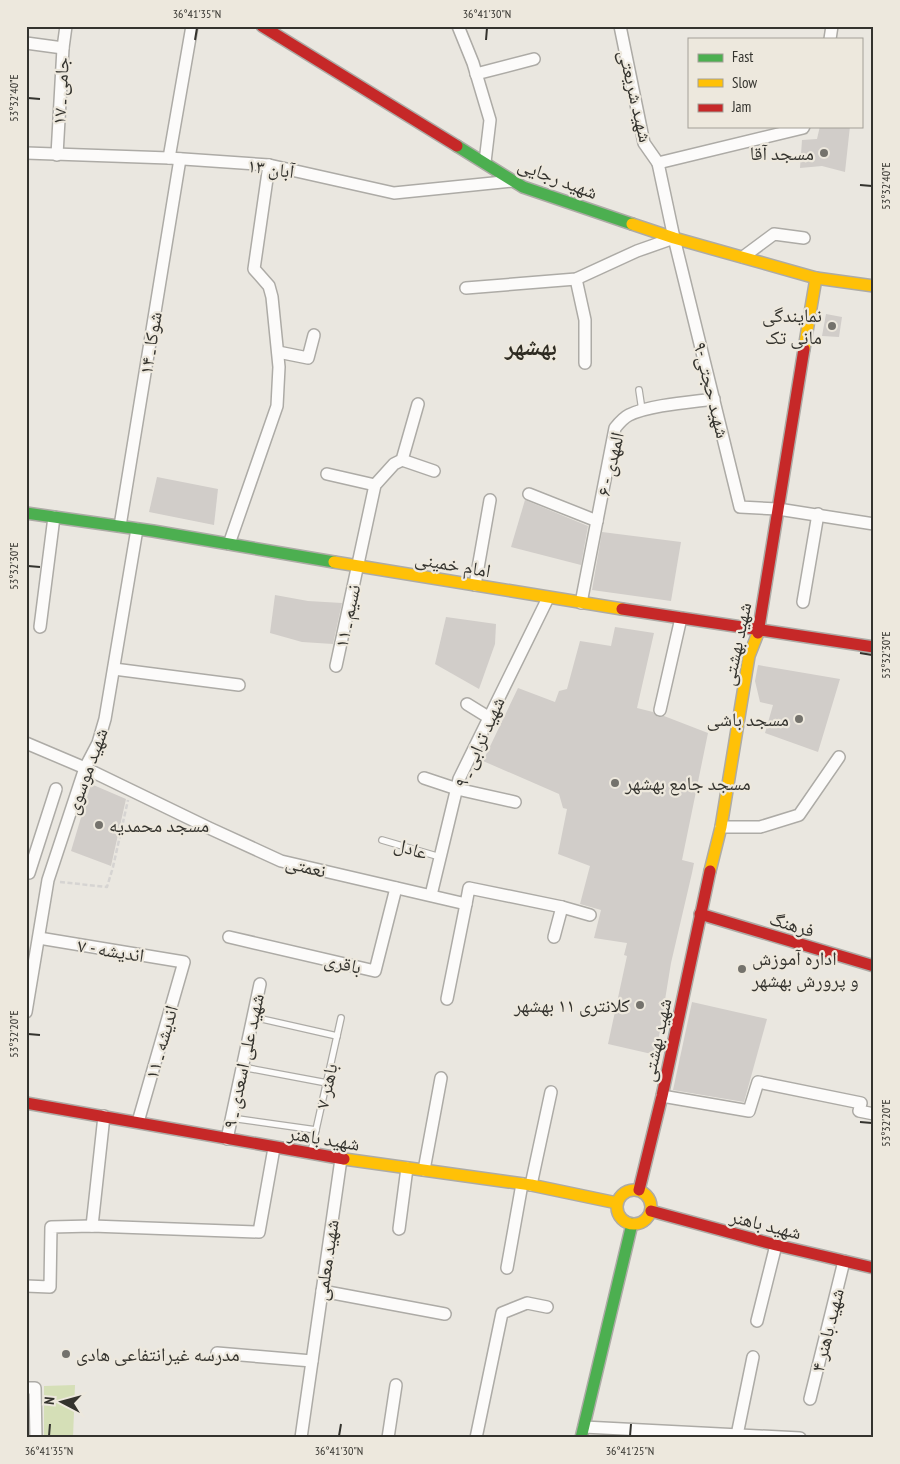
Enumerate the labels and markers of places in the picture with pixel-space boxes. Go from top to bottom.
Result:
place label: مسجد آقا [750,141,814,165]
marker: مسجد آقا [818,147,830,159]
place label: نمایندگی مانی تک [762,303,822,349]
marker: نمایندگی مانی تک [826,320,838,332]
place label: مسجد باشی [706,707,789,731]
marker: مسجد باشی [793,713,805,725]
place label: مسجد جامع بهشهر [624,771,751,796]
marker: مسجد جامع بهشهر [609,777,621,789]
place label: مسجد محمدیه [109,813,209,837]
marker: مسجد محمدیه [93,819,105,831]
place label: اداره آموزش و پرورش بهشهر [751,946,859,992]
marker: اداره آموزش و پرورش بهشهر [736,963,748,975]
place label: کلانتری ۱۱ بهشهر [513,993,630,1017]
marker: کلانتری ۱۱ بهشهر [634,999,646,1011]
place label: مدرسه غیرانتفاعی هادی [76,1342,240,1366]
marker: مدرسه غیرانتفاعی هادی [60,1348,72,1360]

